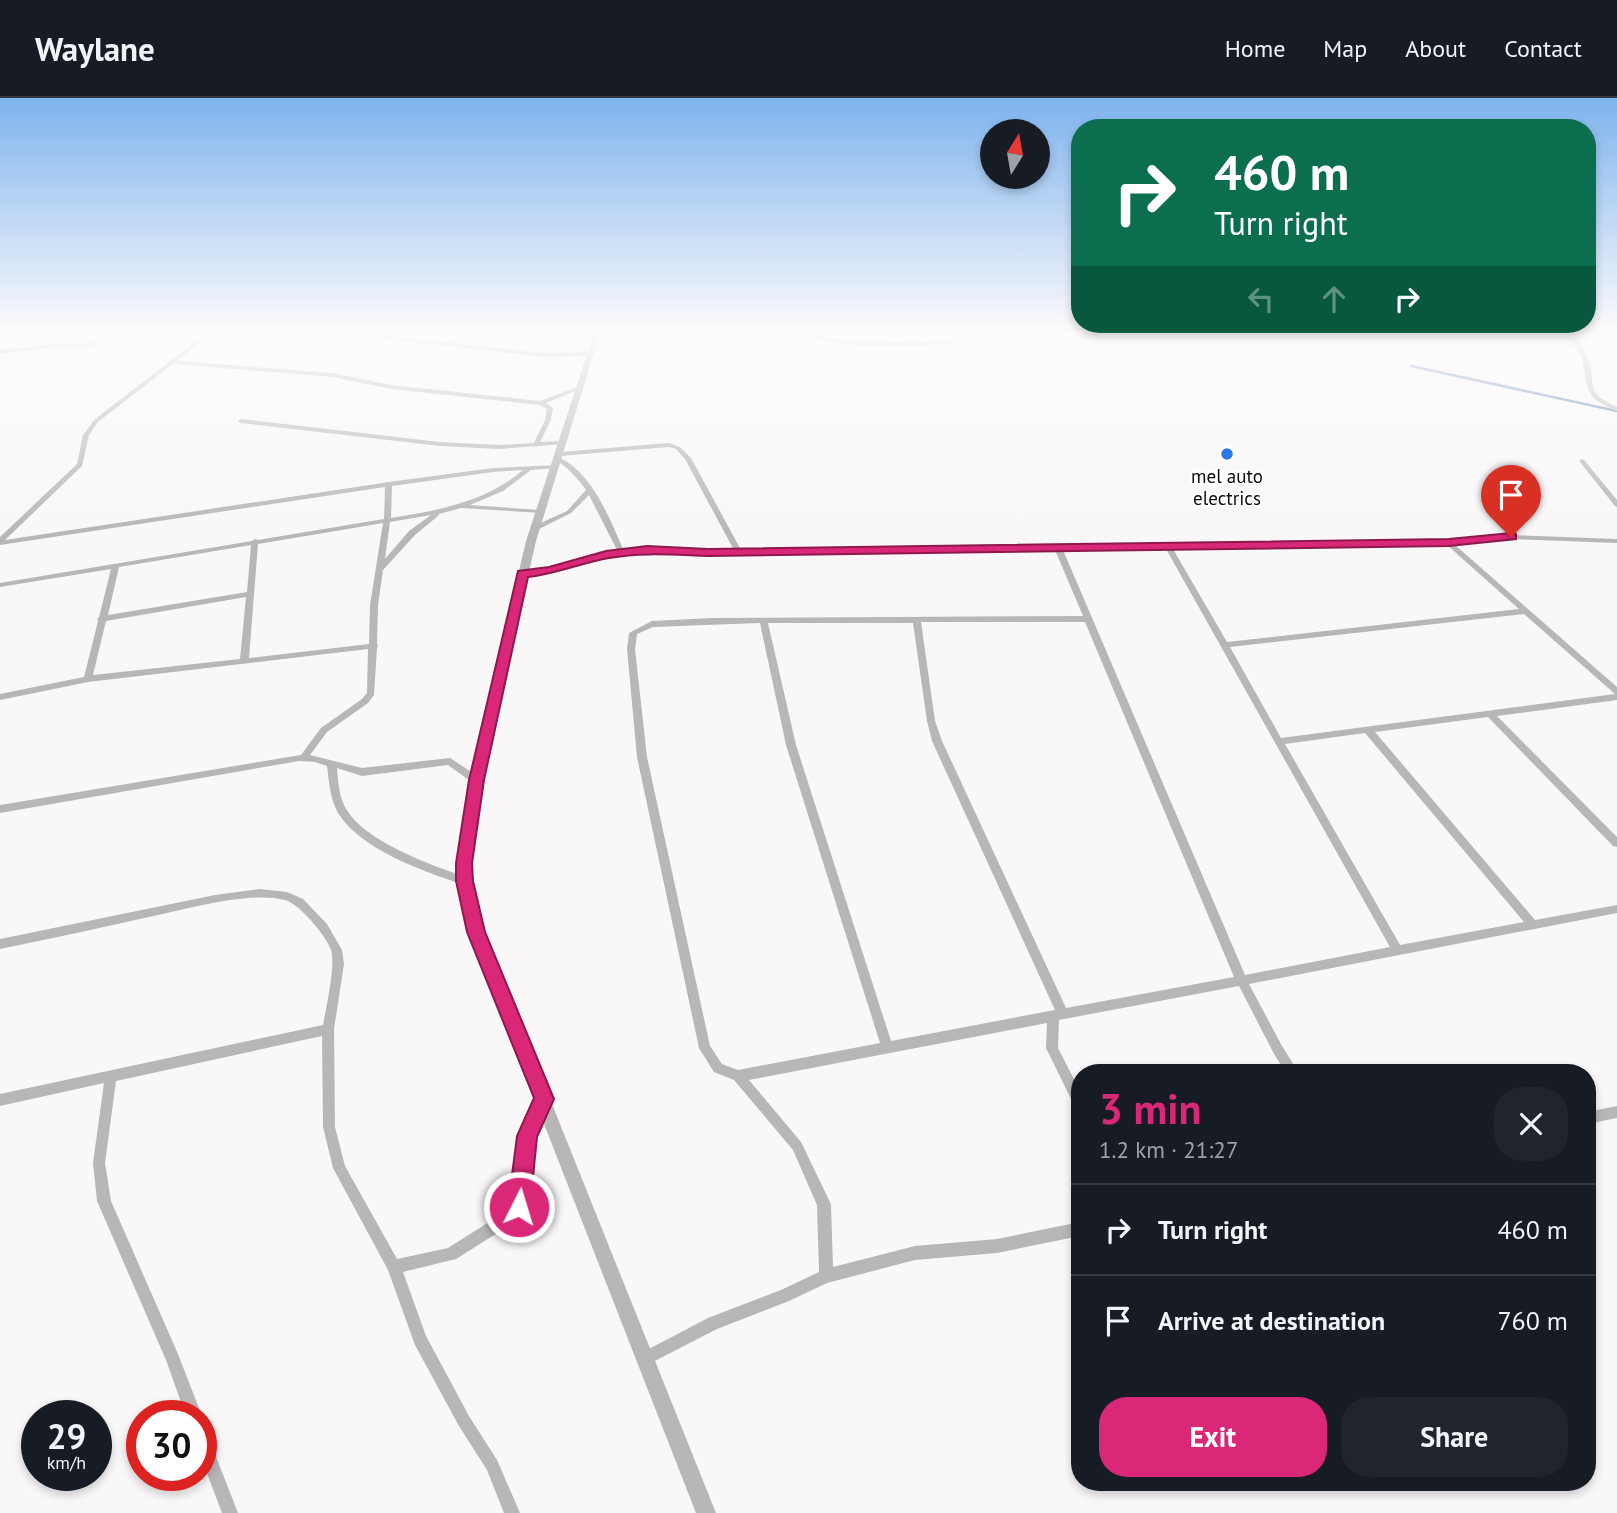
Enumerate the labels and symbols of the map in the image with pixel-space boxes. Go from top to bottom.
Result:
north arrow [980,119,1050,189]
marker: mel auto electrics [1219,446,1235,462]
place label: mel auto electrics [1191,464,1263,510]
pin [1481,465,1541,537]
position arrow [482,1170,556,1244]
speed limit sign: 30 [126,1400,217,1491]

